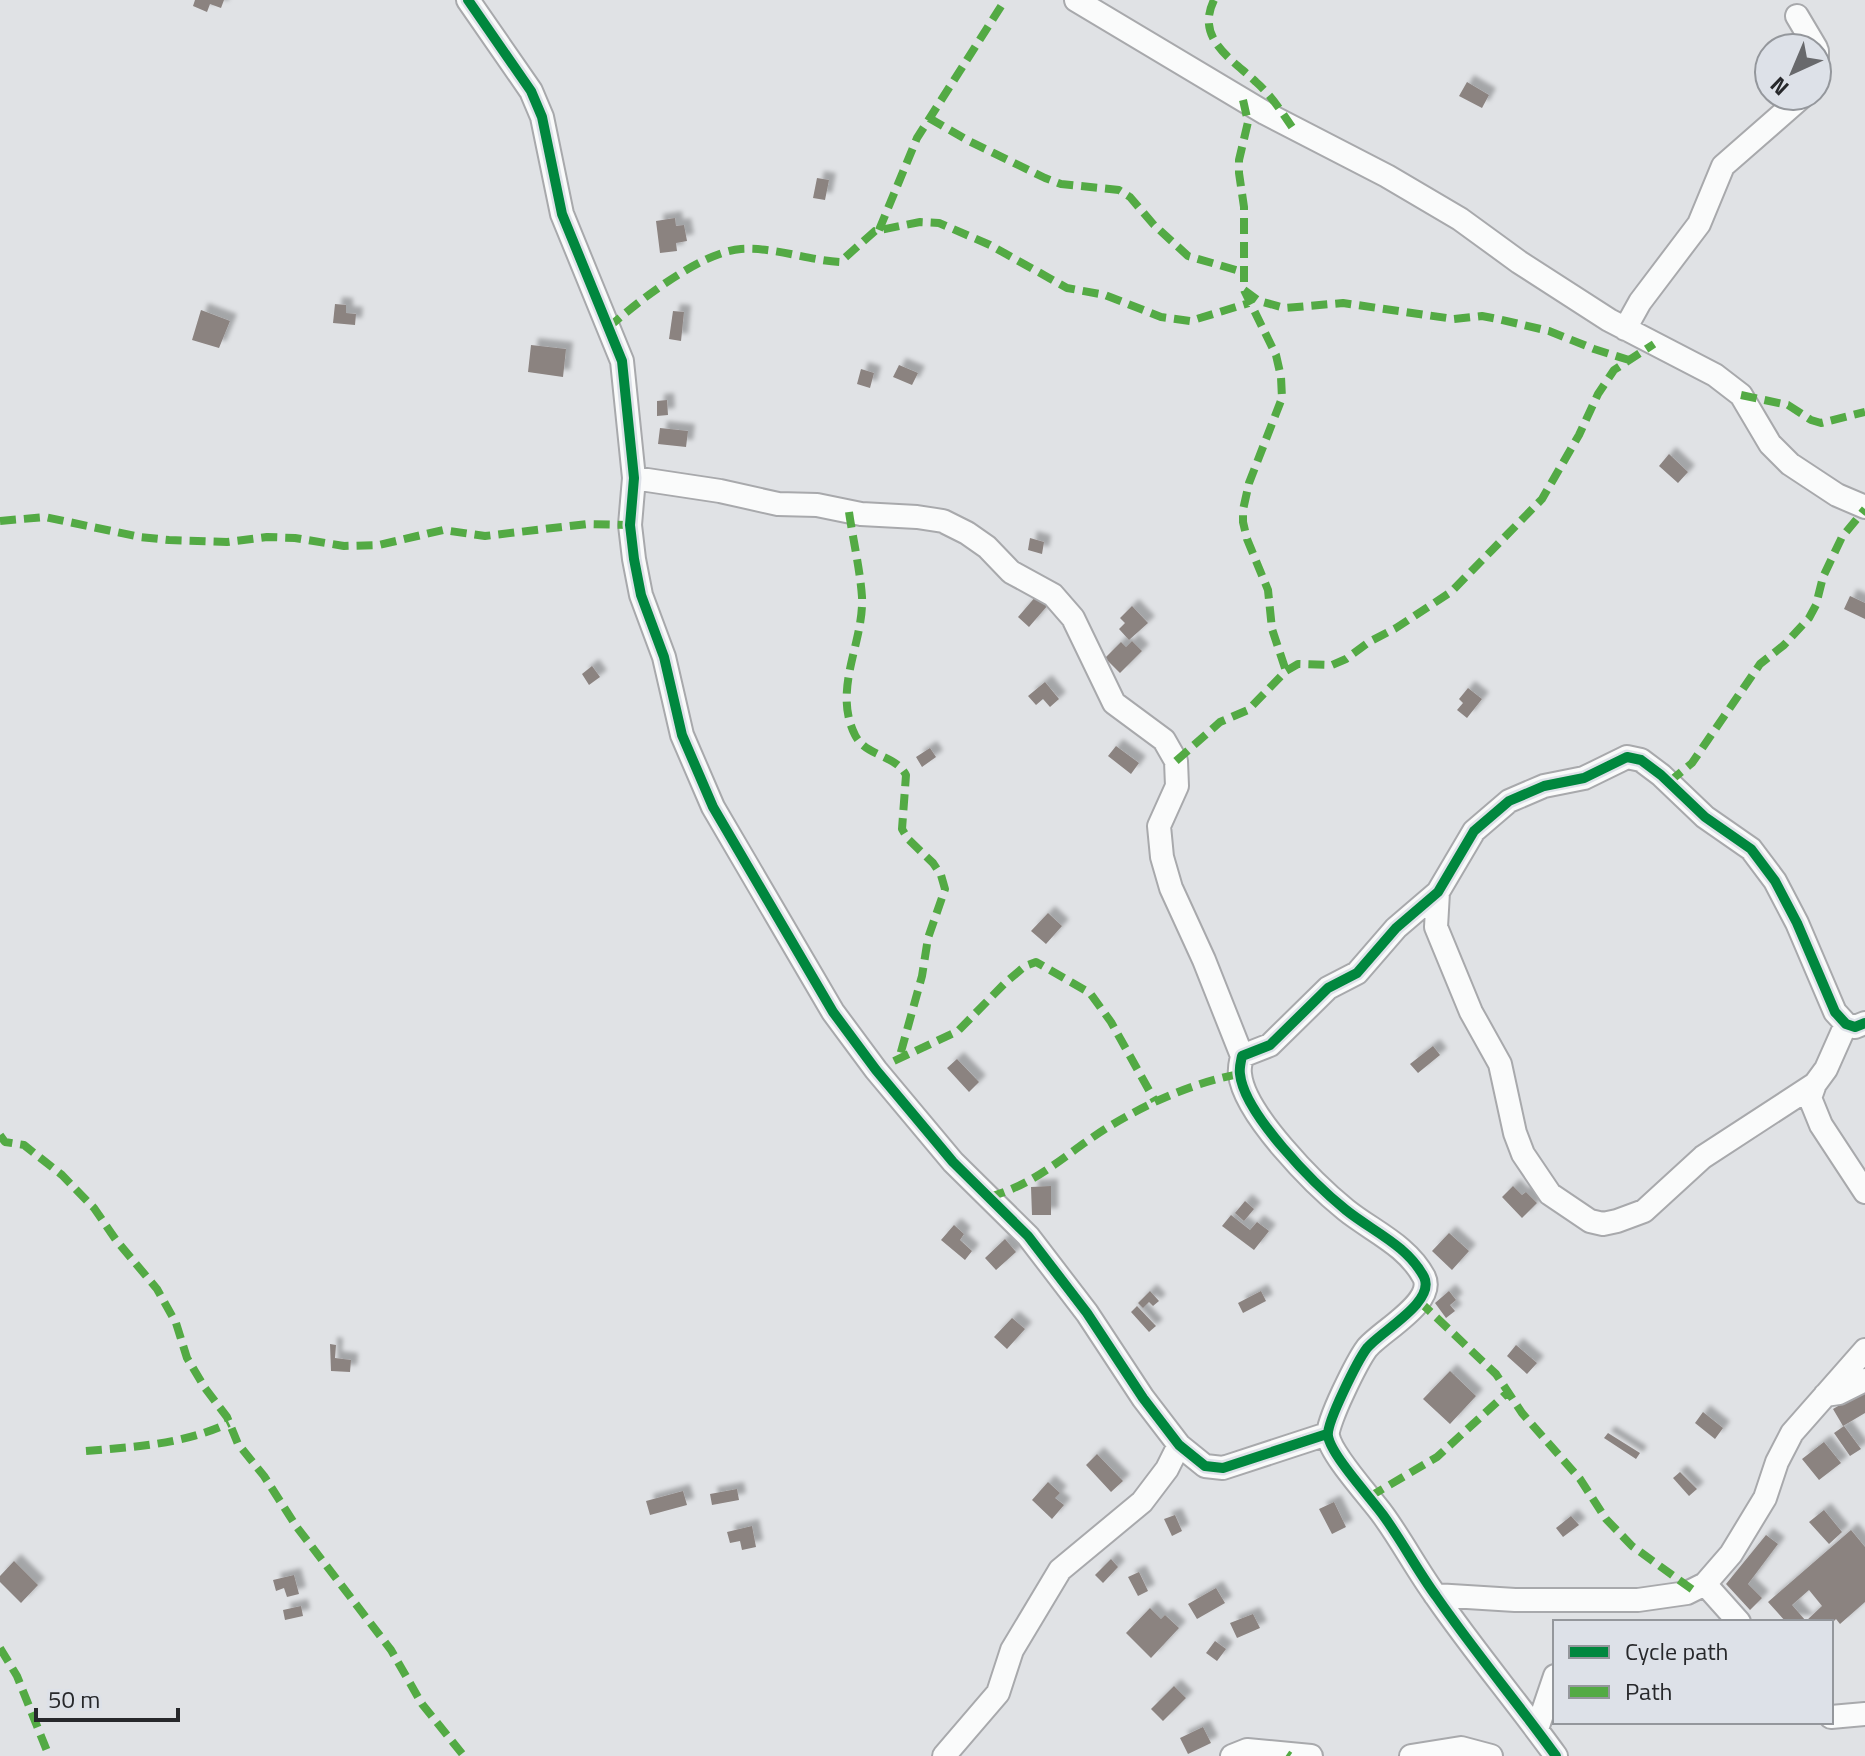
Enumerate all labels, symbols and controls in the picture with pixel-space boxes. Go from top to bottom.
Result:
north arrow [1753,32,1833,112]
text: N [1762,69,1796,104]
legend [1553,1620,1833,1724]
text: Cycle path [1625,1633,1728,1669]
scale bar [36,1672,178,1722]
text: Path [1625,1673,1672,1709]
text: 50 m [48,1681,100,1717]

